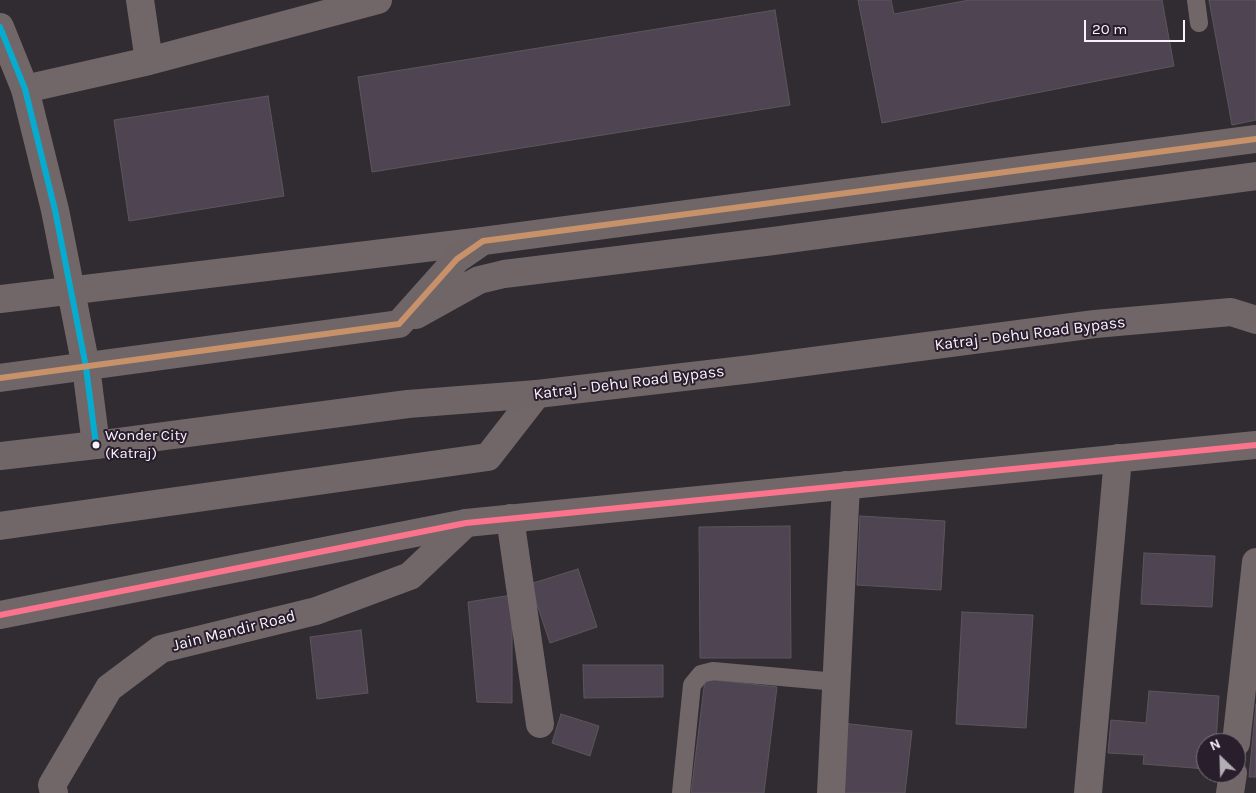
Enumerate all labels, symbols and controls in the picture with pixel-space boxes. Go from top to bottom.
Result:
scale bar [1086,10,1187,42]
text: 20 m [1092,20,1127,38]
street label: Katraj - Dehu Road Bypass [933,313,1127,355]
street label: Katraj - Dehu Road Bypass [532,362,726,404]
place label: Wonder City (Katraj) [105,427,187,462]
marker: Wonder City (Katraj) [91,440,101,450]
street label: Jain Mandir Road [170,606,298,656]
north arrow [1196,733,1246,783]
text: N [1207,735,1223,755]

